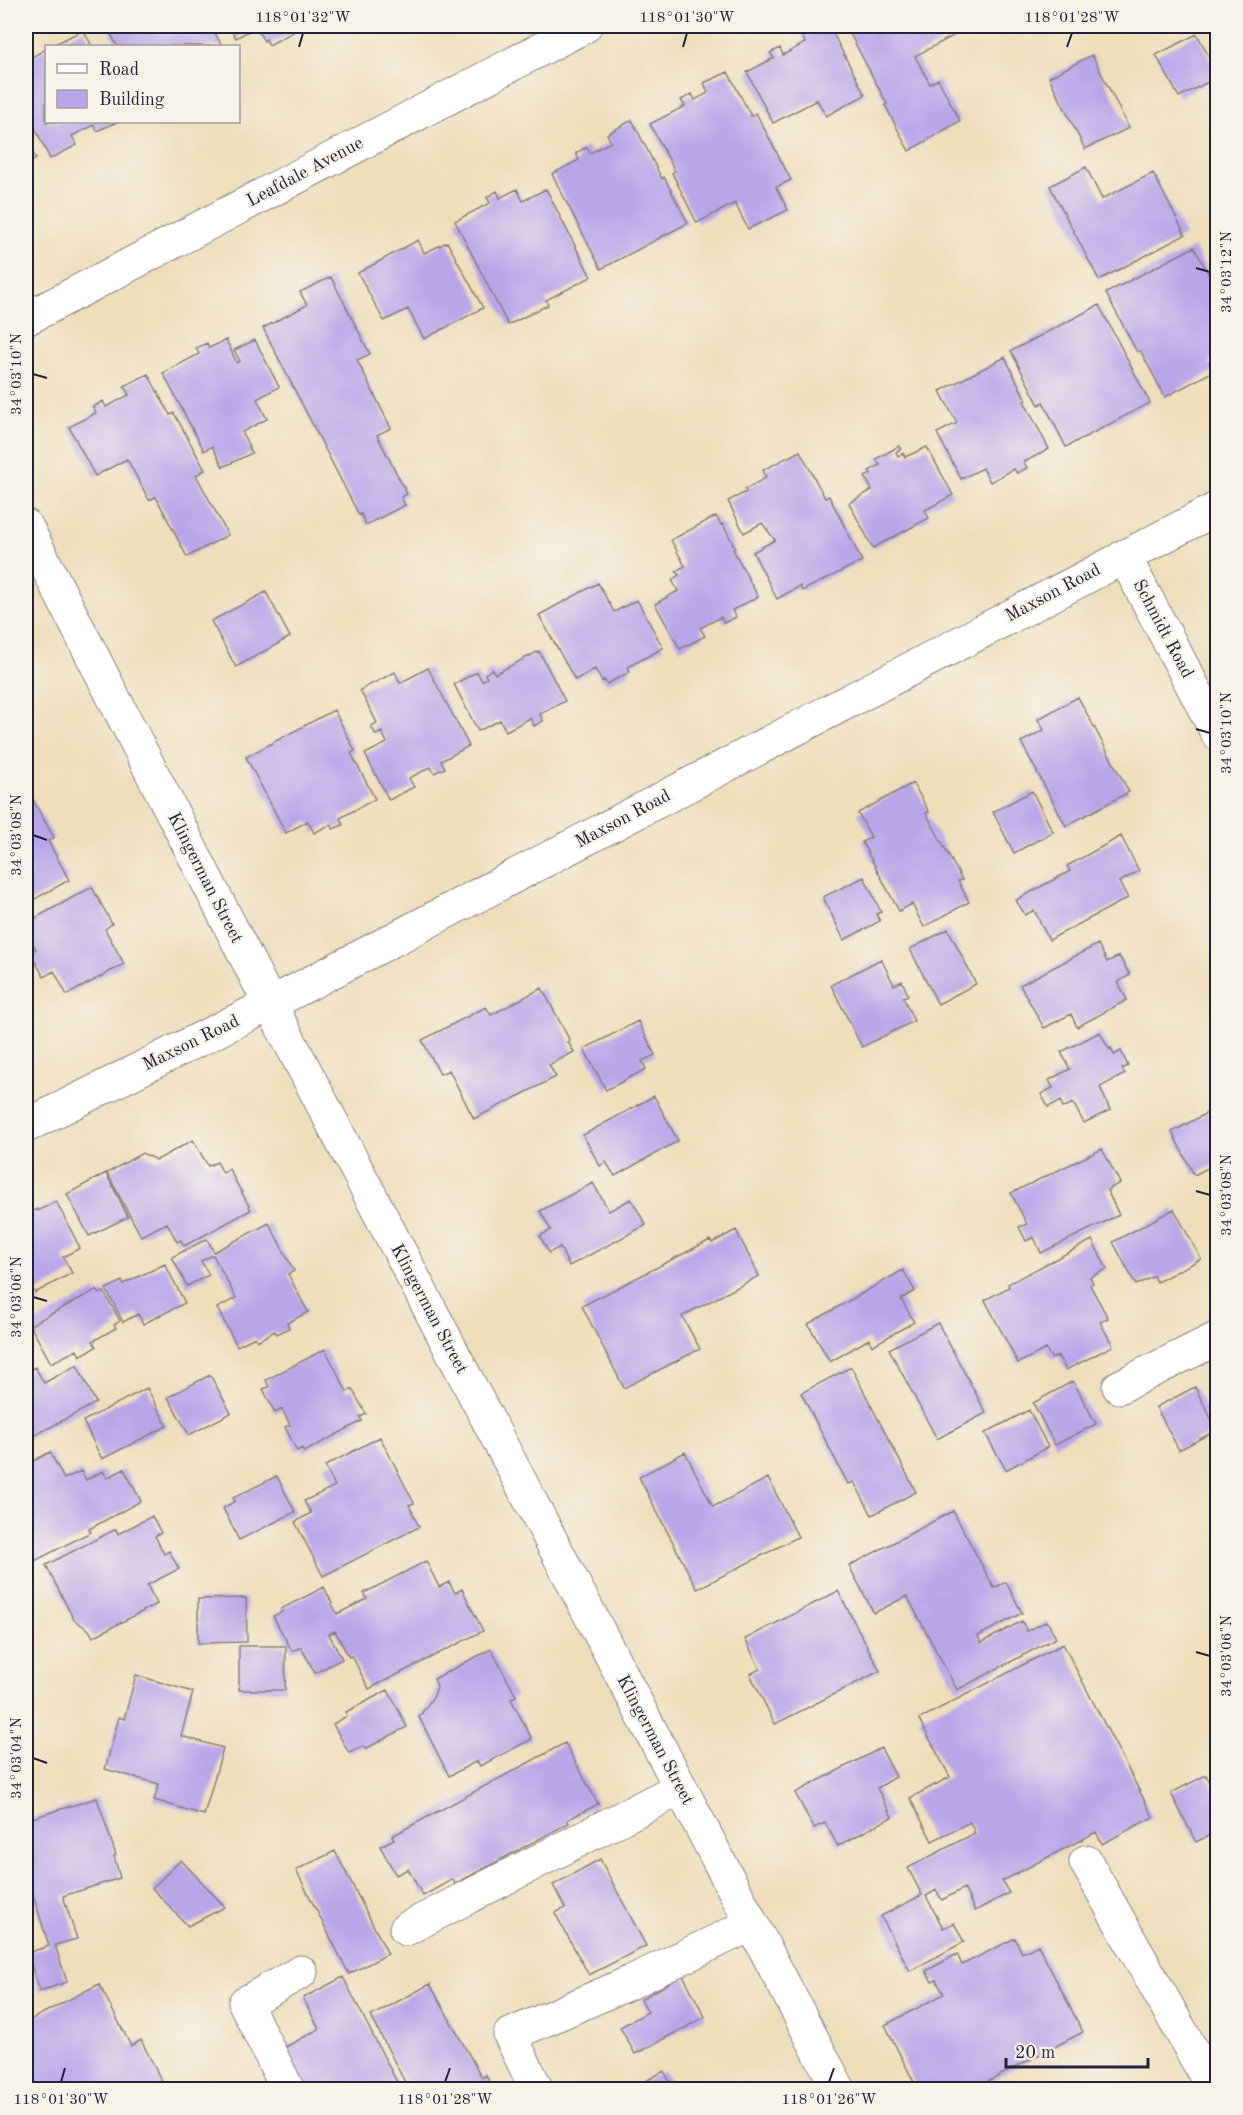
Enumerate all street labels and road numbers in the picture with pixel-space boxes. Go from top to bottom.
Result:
street label: Leafdale Avenue [244,134,366,210]
street label: Maxson Road [1002,560,1104,626]
street label: Schmidt Road [1130,577,1196,681]
street label: Maxson Road [572,786,674,852]
street label: Klingerman Street [164,810,246,946]
street label: Maxson Road [140,1012,242,1074]
street label: Klingerman Street [387,1241,471,1377]
street label: Klingerman Street [613,1672,697,1808]

